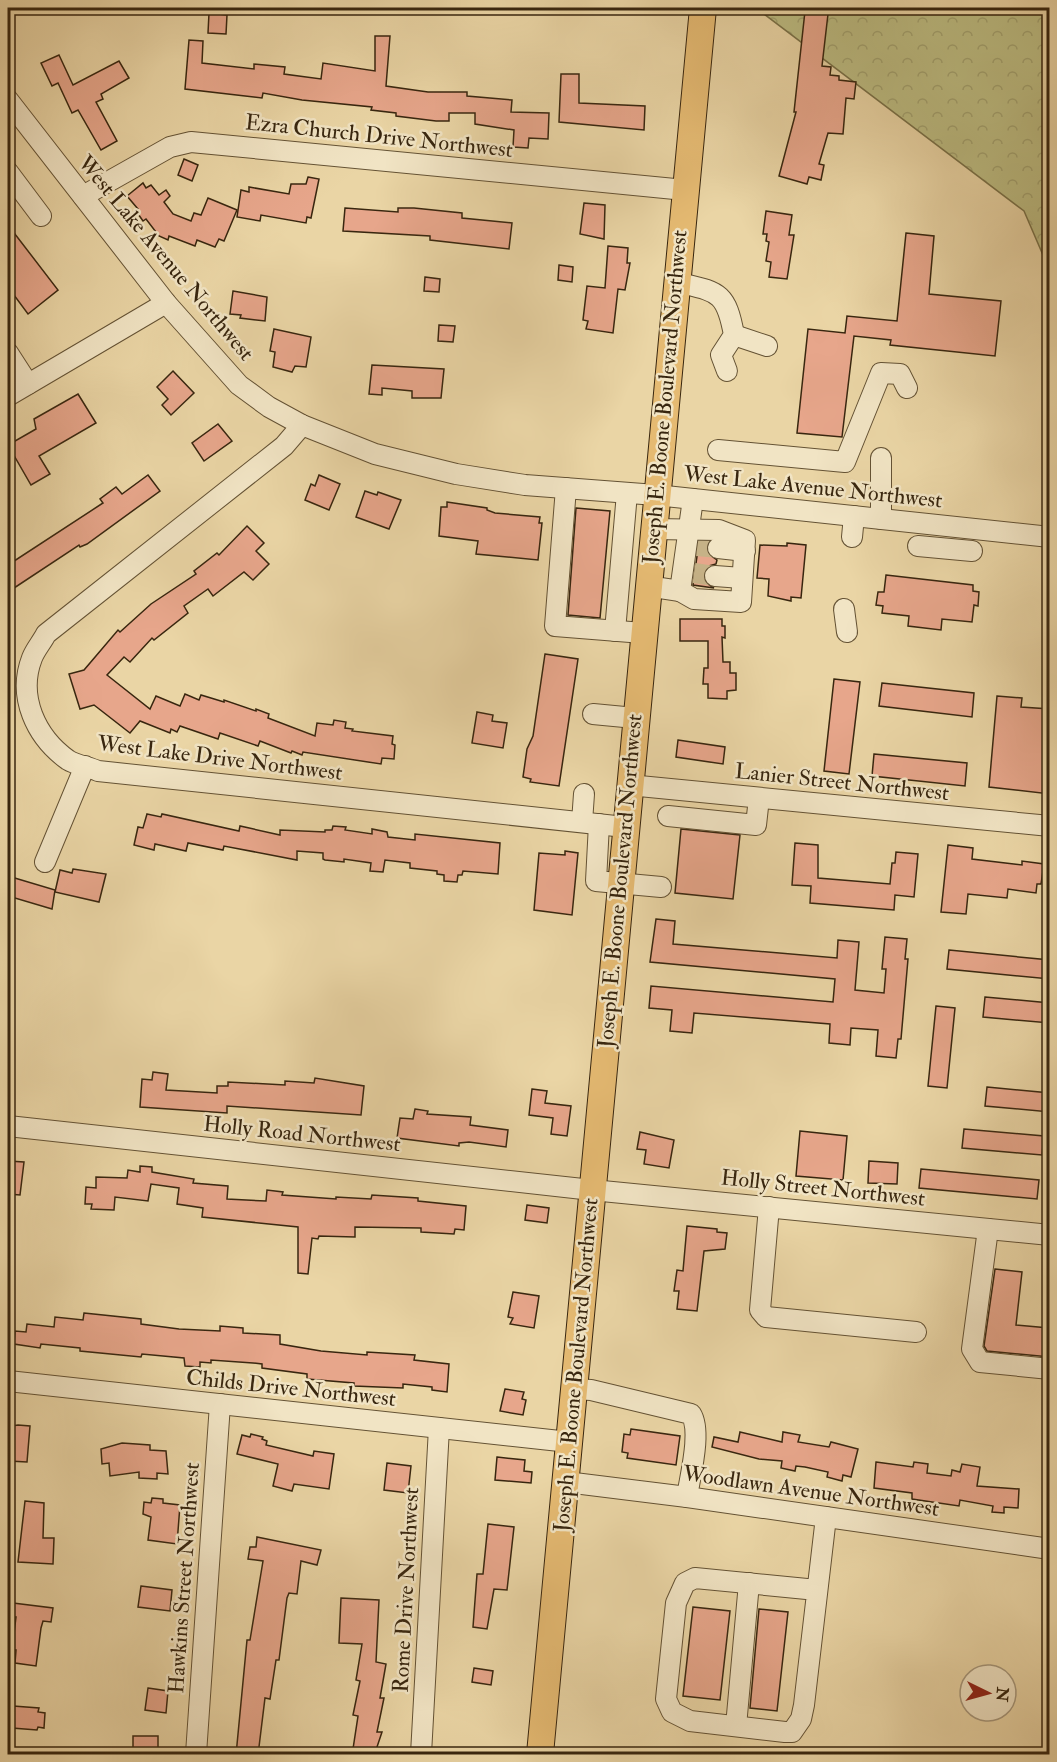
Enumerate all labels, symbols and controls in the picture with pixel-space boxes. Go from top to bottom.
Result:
street label: Ezra Church Drive Northwest [244,108,514,164]
street label: West Lake Avenue Northwest [71,149,260,367]
street label: Joseph E. Boone Boulevard Northwest [636,229,695,566]
street label: West Lake Avenue Northwest [681,459,944,515]
street label: Joseph E. Boone Boulevard Northwest [591,713,650,1050]
street label: West Lake Drive Northwest [95,729,344,787]
street label: Lanier Street Northwest [733,757,951,807]
street label: Holly Road Northwest [202,1110,402,1158]
street label: Holly Street Northwest [720,1163,926,1213]
street label: Joseph E. Boone Boulevard Northwest [547,1197,606,1534]
street label: Childs Drive Northwest [185,1363,397,1413]
street label: Woodlawn Avenue Northwest [680,1459,941,1523]
street label: Hawkins Street Northwest [162,1461,206,1695]
street label: Rome Drive Northwest [387,1487,425,1693]
north arrow [958,1663,1018,1723]
text: N [991,1685,1013,1703]

